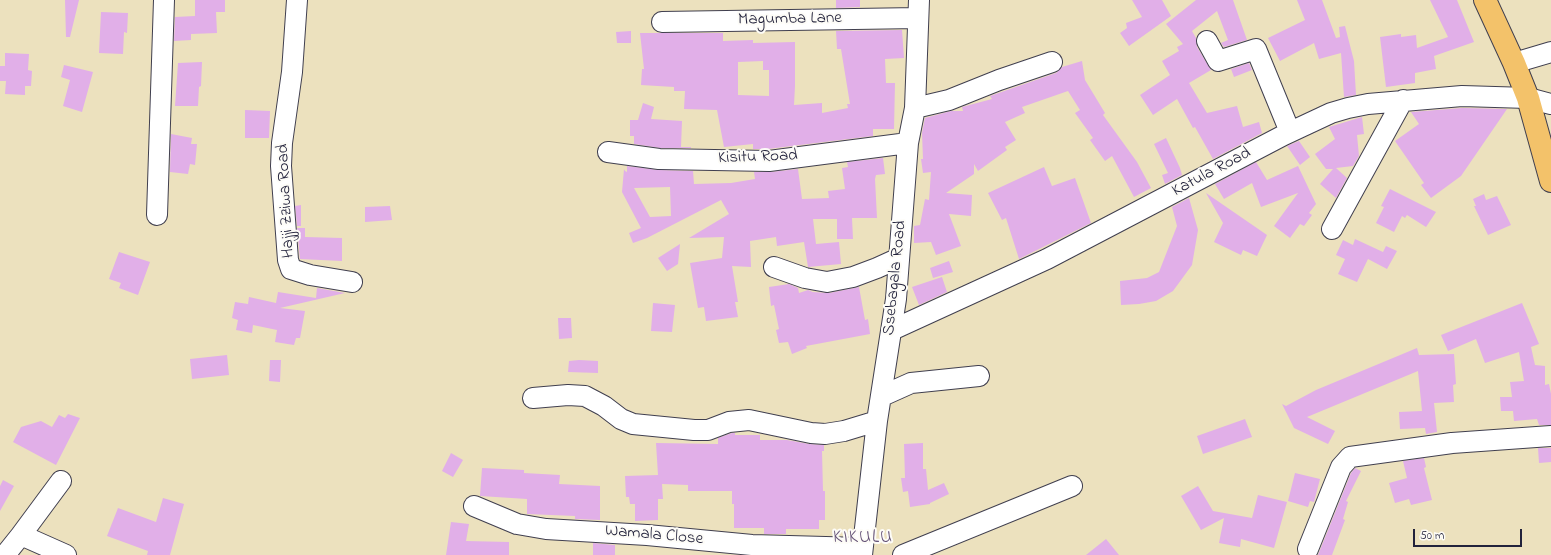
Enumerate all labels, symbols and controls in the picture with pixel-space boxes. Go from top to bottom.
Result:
street label: Magumba Lane [738,9,842,31]
street label: Hajji Zziwa Road [274,143,300,259]
street label: Katula Road [1169,144,1255,202]
street label: Kisitu Road [718,146,798,170]
street label: Ssebagala Road [880,220,912,336]
scale bar [1415,521,1524,547]
street label: Wamala Close [604,522,704,550]
text: 50 m [1420,527,1444,545]
district label: KIKULU [833,528,893,550]

